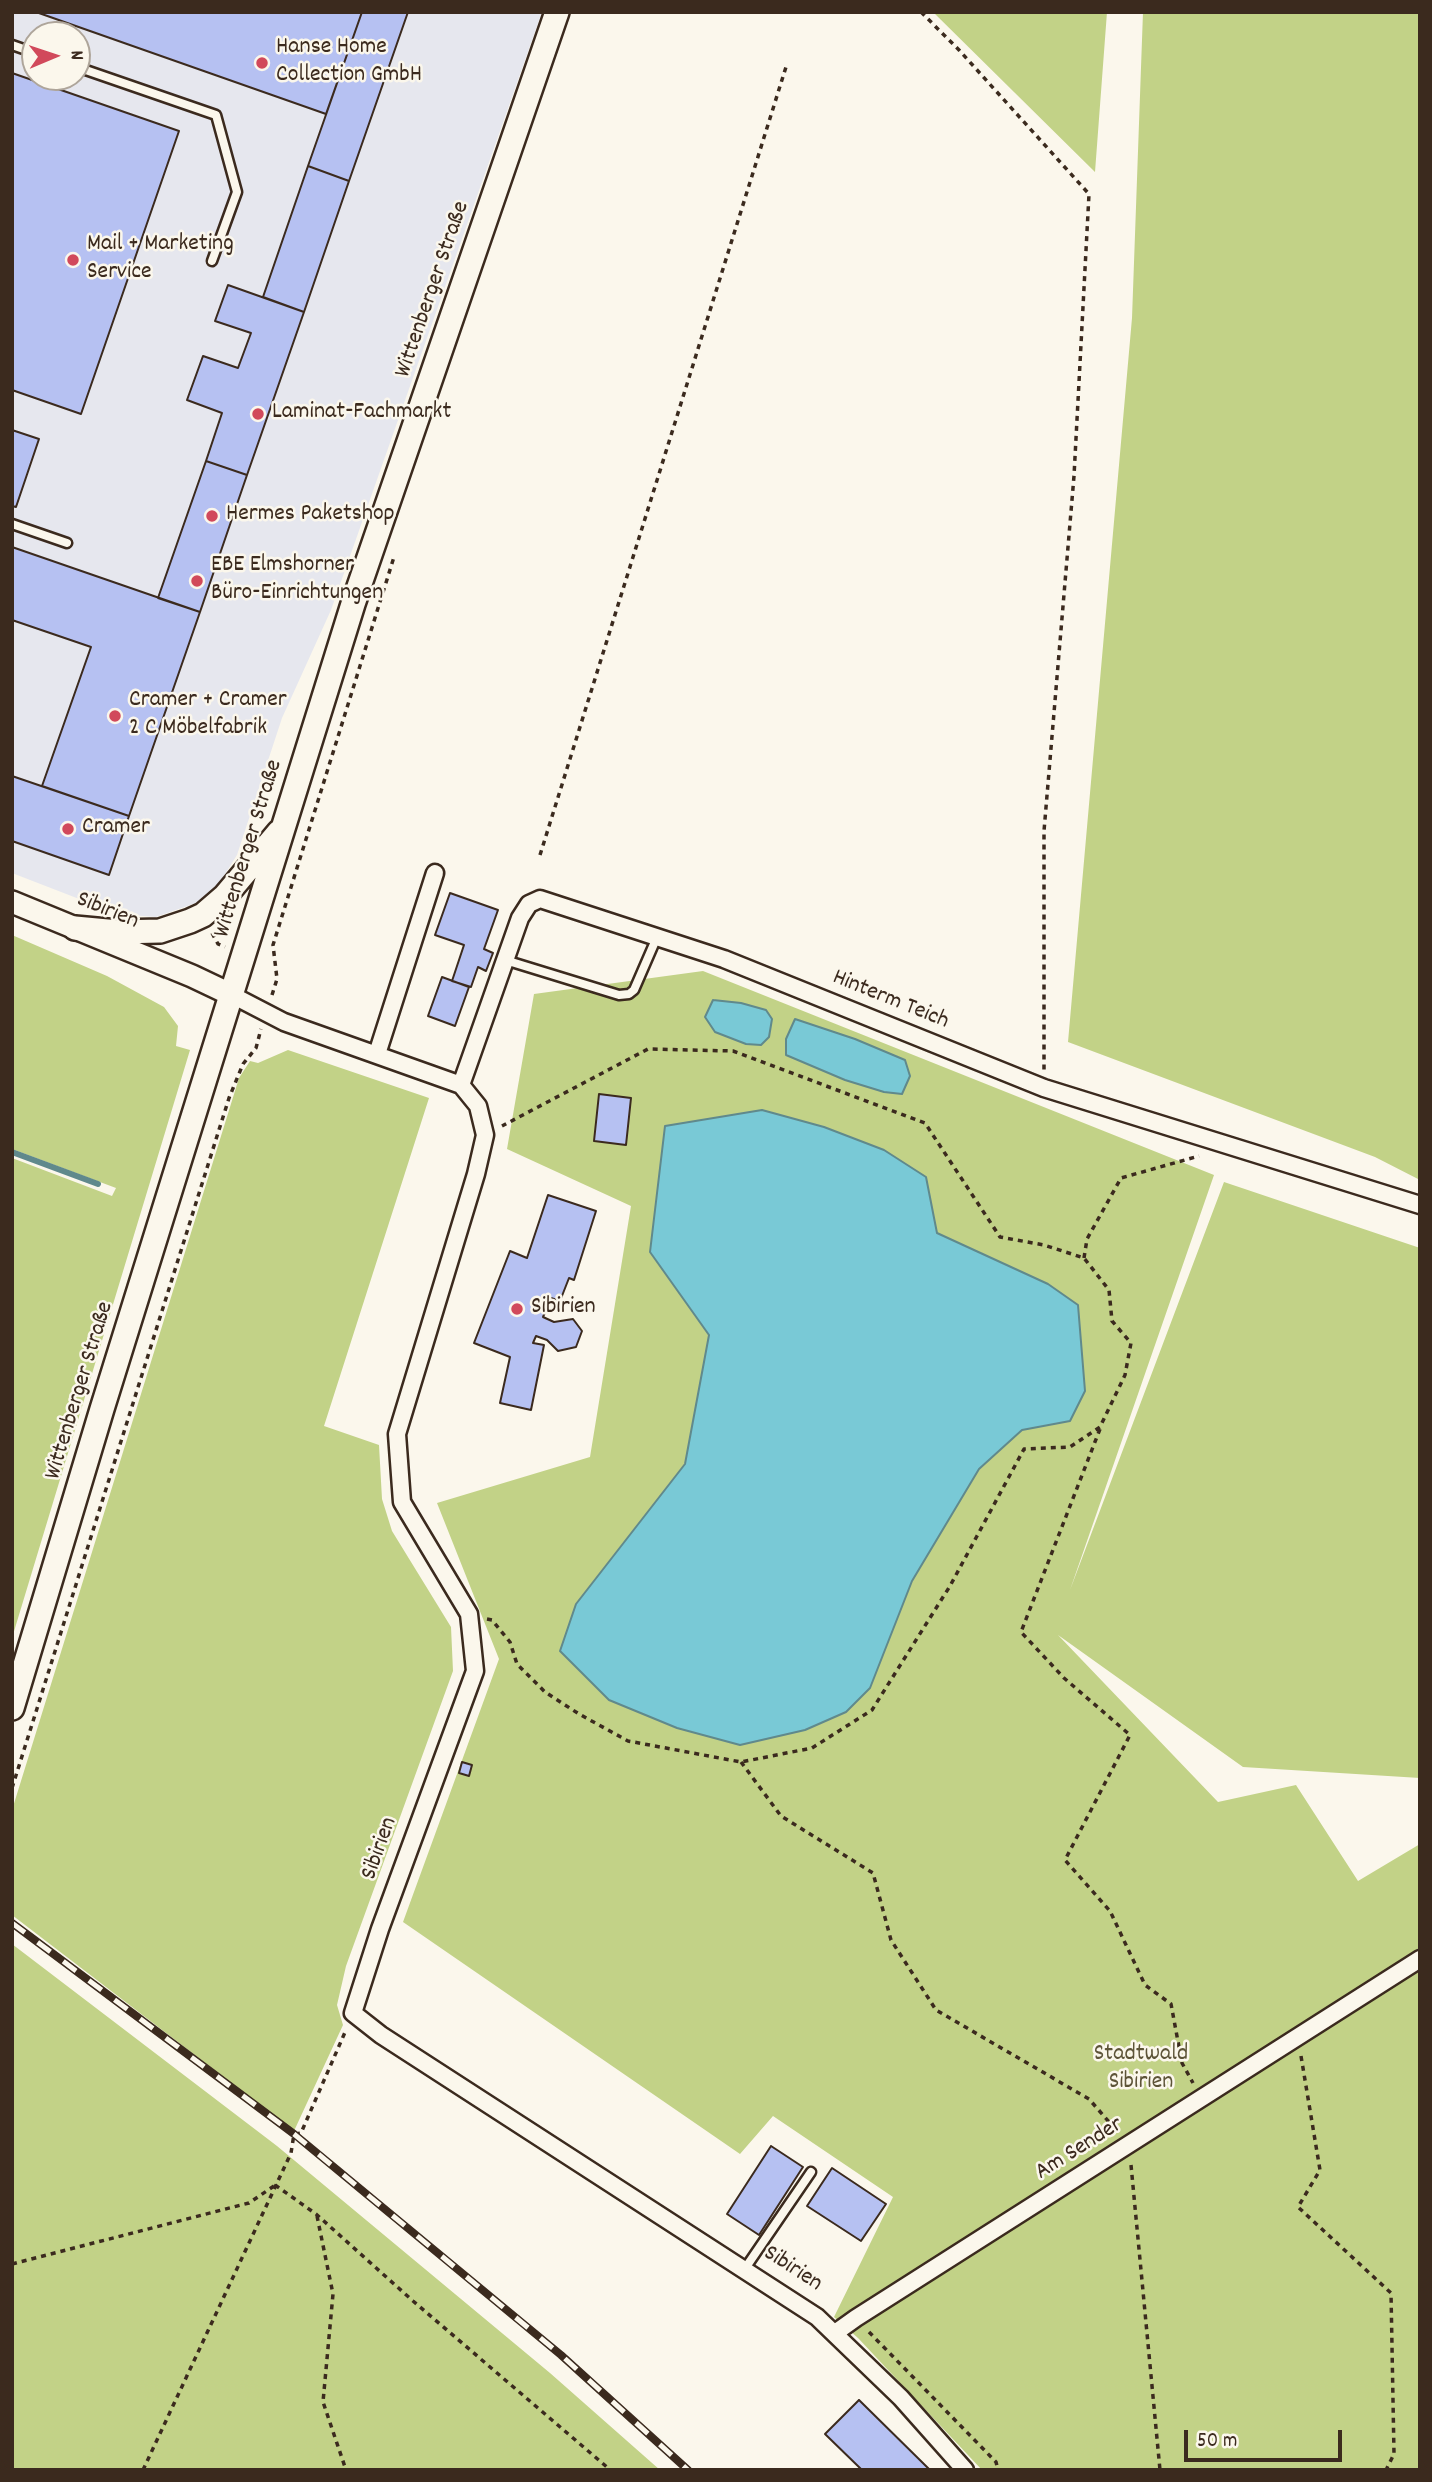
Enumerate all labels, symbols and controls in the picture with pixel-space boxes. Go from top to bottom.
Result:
north arrow [21,21,91,91]
place label: Hanse Home Collection GmbH [276,35,422,91]
text: N [62,50,89,60]
marker: Hanse Home Collection GmbH [254,55,270,71]
street label: Wittenberger Straße [390,198,478,382]
place label: Mail + Marketing Service [87,232,234,288]
marker: Mail + Marketing Service [65,252,81,268]
place label: Laminat-Fachmarkt [272,400,451,428]
marker: Laminat-Fachmarkt [250,406,266,422]
place label: Hermes Paketshop [226,502,395,530]
marker: Hermes Paketshop [204,508,220,524]
place label: EBE Elmshorner Büro-Einrichtungen [211,553,383,609]
marker: EBE Elmshorner Büro-Einrichtungen [189,573,205,589]
place label: Cramer + Cramer 2 C Möbelfabrik [129,688,287,744]
marker: Cramer + Cramer 2 C Möbelfabrik [107,708,123,724]
street label: Wittenberger Straße [209,757,291,941]
place label: Cramer [82,815,150,843]
marker: Cramer [60,821,76,837]
street label: Sibirien [72,887,142,937]
street label: Hinterm Teich [827,965,953,1037]
place label: Sibirien [531,1295,596,1323]
street label: Wittenberger Straße [40,1299,122,1483]
marker: Sibirien [509,1301,525,1317]
street label: Sibirien [356,1814,406,1884]
park label: Stadtwald Sibirien [1094,2042,1188,2098]
street label: Am Sender [1031,2112,1129,2188]
street label: Sibirien [757,2240,827,2300]
scale bar [1187,2416,1344,2460]
text: 50 m [1197,2427,1237,2457]

